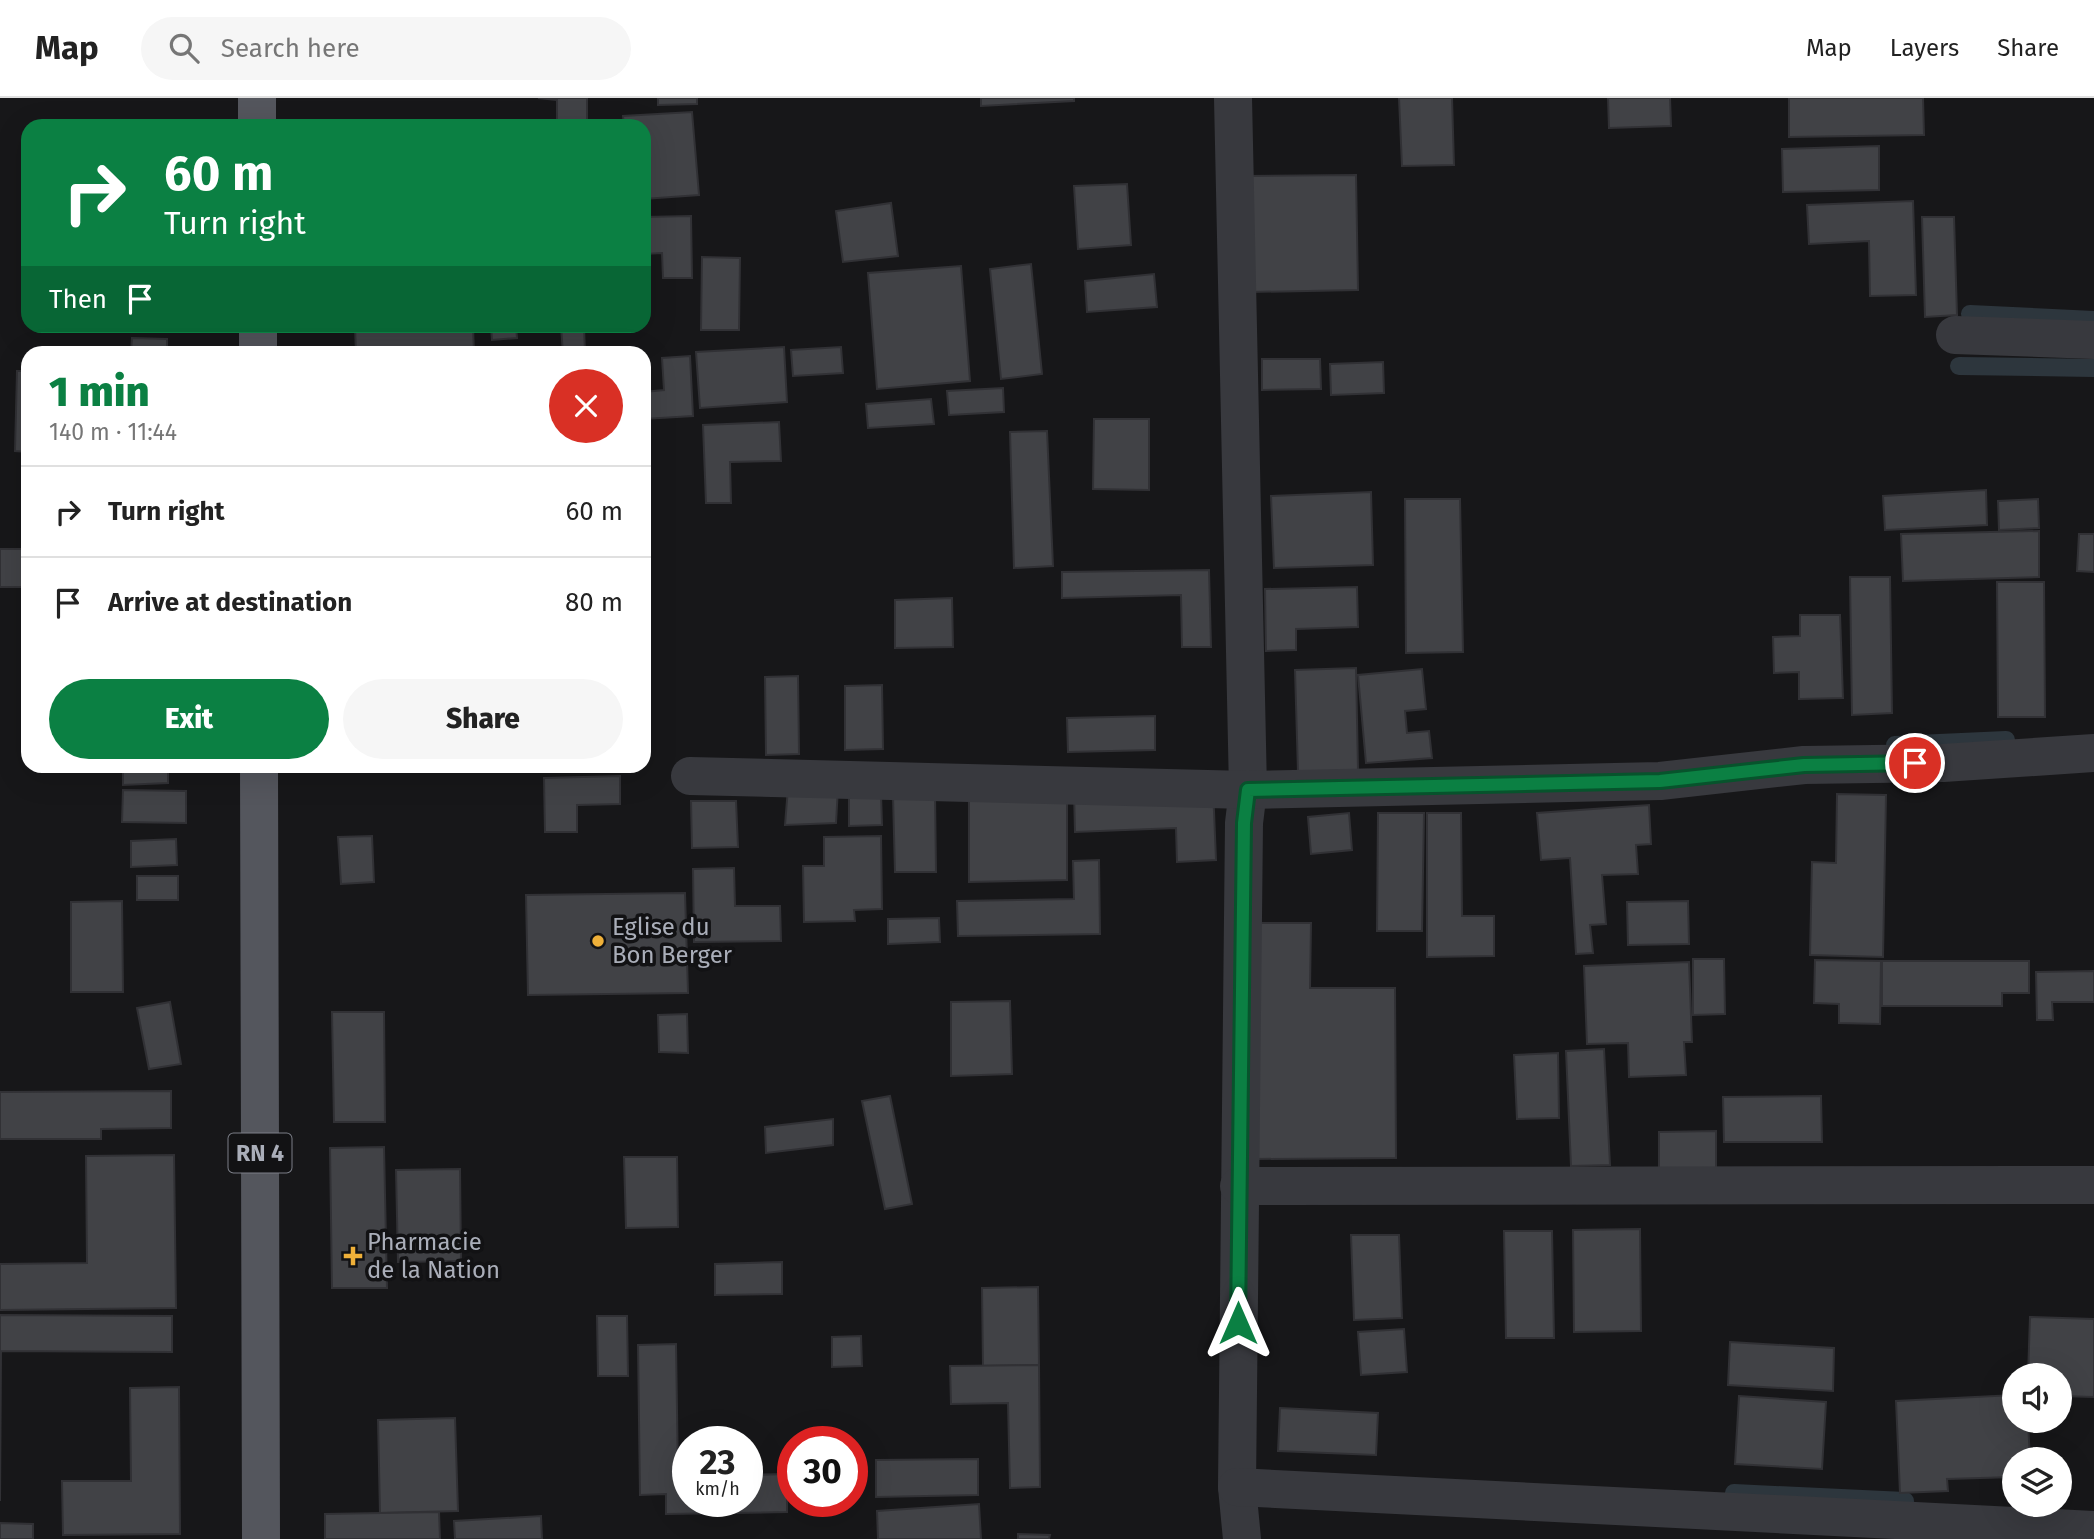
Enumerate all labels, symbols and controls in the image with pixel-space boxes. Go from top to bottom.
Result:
search box [141,17,631,80]
text: Map [35,28,99,68]
icon: search [165,29,203,67]
text: Search here [221,33,360,64]
text: Map [1806,34,1852,62]
text: Layers [1890,34,1959,62]
text: Share [1997,34,2059,62]
text: 60 m [164,144,273,203]
icon: right [49,147,140,238]
text: Turn right [164,204,306,242]
icon: arrive [121,280,159,318]
text: Then [49,284,107,315]
text: 1 min [49,367,150,417]
button: close [549,369,623,443]
text: 140 m · 11:44 [49,418,177,446]
icon: right [49,493,87,531]
text: Turn right [108,496,225,527]
text: 60 m [565,496,623,527]
icon: arrive [49,584,87,622]
text: Arrive at destination [108,587,352,618]
text: 80 m [565,587,623,618]
button: Exit [49,679,329,759]
button: Share [343,679,623,759]
pin [1885,733,1945,793]
icon: arrive [1896,744,1934,782]
place label: Eglise du Bon Berger [612,913,733,969]
marker: Eglise du Bon Berger [590,933,606,949]
road number: RN 4 [229,1134,292,1172]
place label: Pharmacie de la Nation [367,1228,500,1284]
marker: Pharmacie de la Nation [345,1248,361,1264]
position arrow [1201,1286,1275,1360]
map controls [2002,1363,2072,1517]
button: sound [2002,1363,2072,1433]
speed limit sign: 30 [777,1426,868,1517]
text: 23 [699,1441,736,1483]
button: layers [2002,1447,2072,1517]
text: km/h [695,1478,740,1500]

